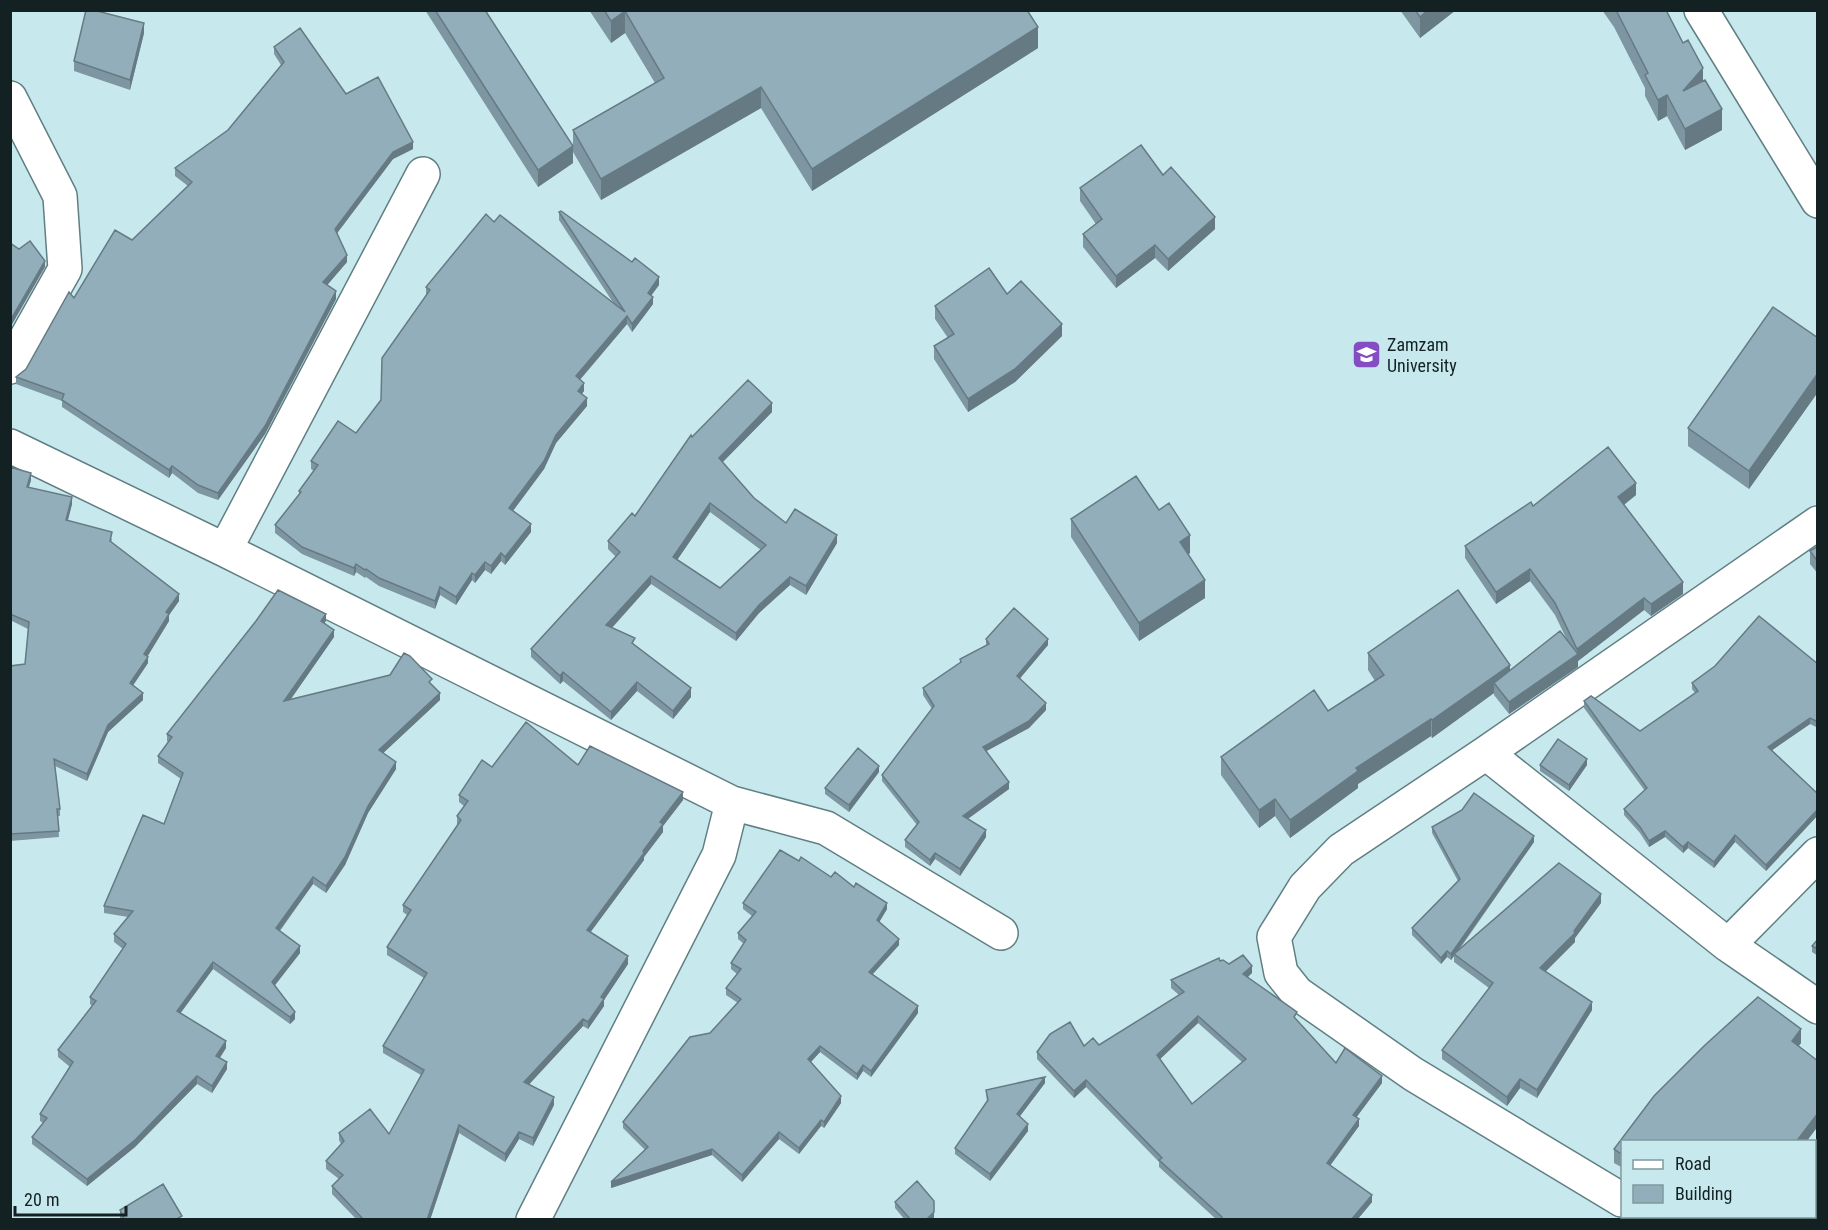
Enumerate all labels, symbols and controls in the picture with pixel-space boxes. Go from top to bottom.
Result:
place label: Zamzam University [1387,334,1457,376]
school or university icon: Zamzam University [1350,339,1382,371]
legend [1621,1140,1816,1218]
text: Road [1675,1153,1711,1174]
scale bar [15,1179,126,1217]
text: Building [1675,1183,1732,1204]
text: 20 m [24,1189,59,1210]

